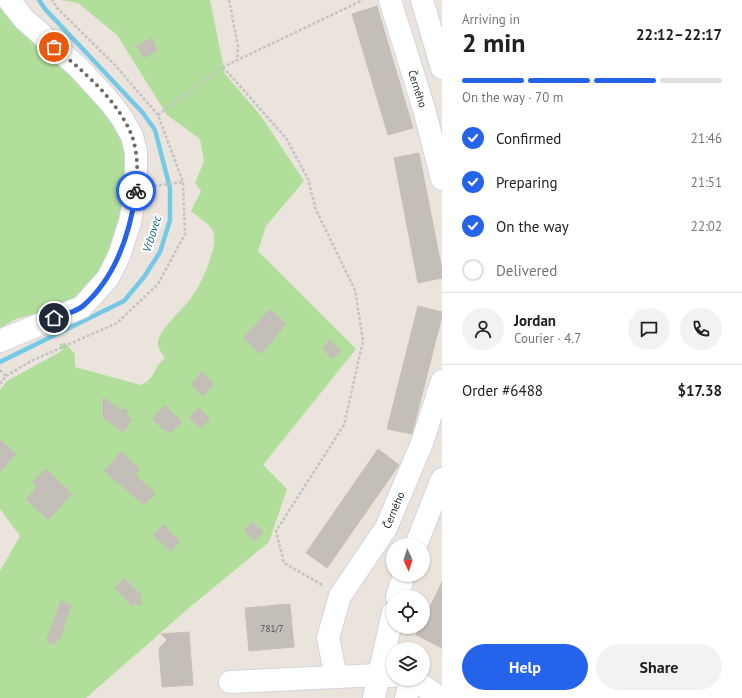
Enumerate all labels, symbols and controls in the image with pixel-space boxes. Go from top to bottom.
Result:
text: Arriving in [462,11,520,28]
text: 22:12–22:17 [636,25,722,44]
text: 2 min [462,26,525,59]
pin [37,30,71,64]
icon: bag [43,36,65,58]
street label: Černého [405,68,430,109]
text: On the way · 70 m [462,89,563,106]
icon: check [462,127,484,149]
text: Confirmed [496,129,561,148]
text: 21:46 [691,130,722,147]
courier [116,171,156,211]
icon: check [462,171,484,193]
text: Preparing [496,173,558,192]
text: 21:51 [691,174,722,191]
icon: bike [125,180,147,202]
water label: Vrbovec [139,213,165,254]
icon: check [462,215,484,237]
text: On the way [496,217,569,236]
text: 22:02 [691,218,722,235]
text: Delivered [496,261,557,280]
pin [37,301,71,335]
icon: home [43,307,65,329]
button: person [462,308,504,350]
button: chat [628,308,670,350]
button: phone [680,308,722,350]
text: Jordan [514,311,556,330]
text: Courier · 4.7 [514,330,581,347]
text: Order #6488 [462,381,543,400]
text: $17.38 [678,381,722,400]
street label: Černého [380,489,408,531]
north arrow [386,538,430,582]
map controls [386,538,430,686]
button: locate [386,590,430,634]
house number: 781/7 [261,623,283,634]
button: layers [386,642,430,686]
button: Help [462,644,588,690]
button: Share [596,644,722,690]

